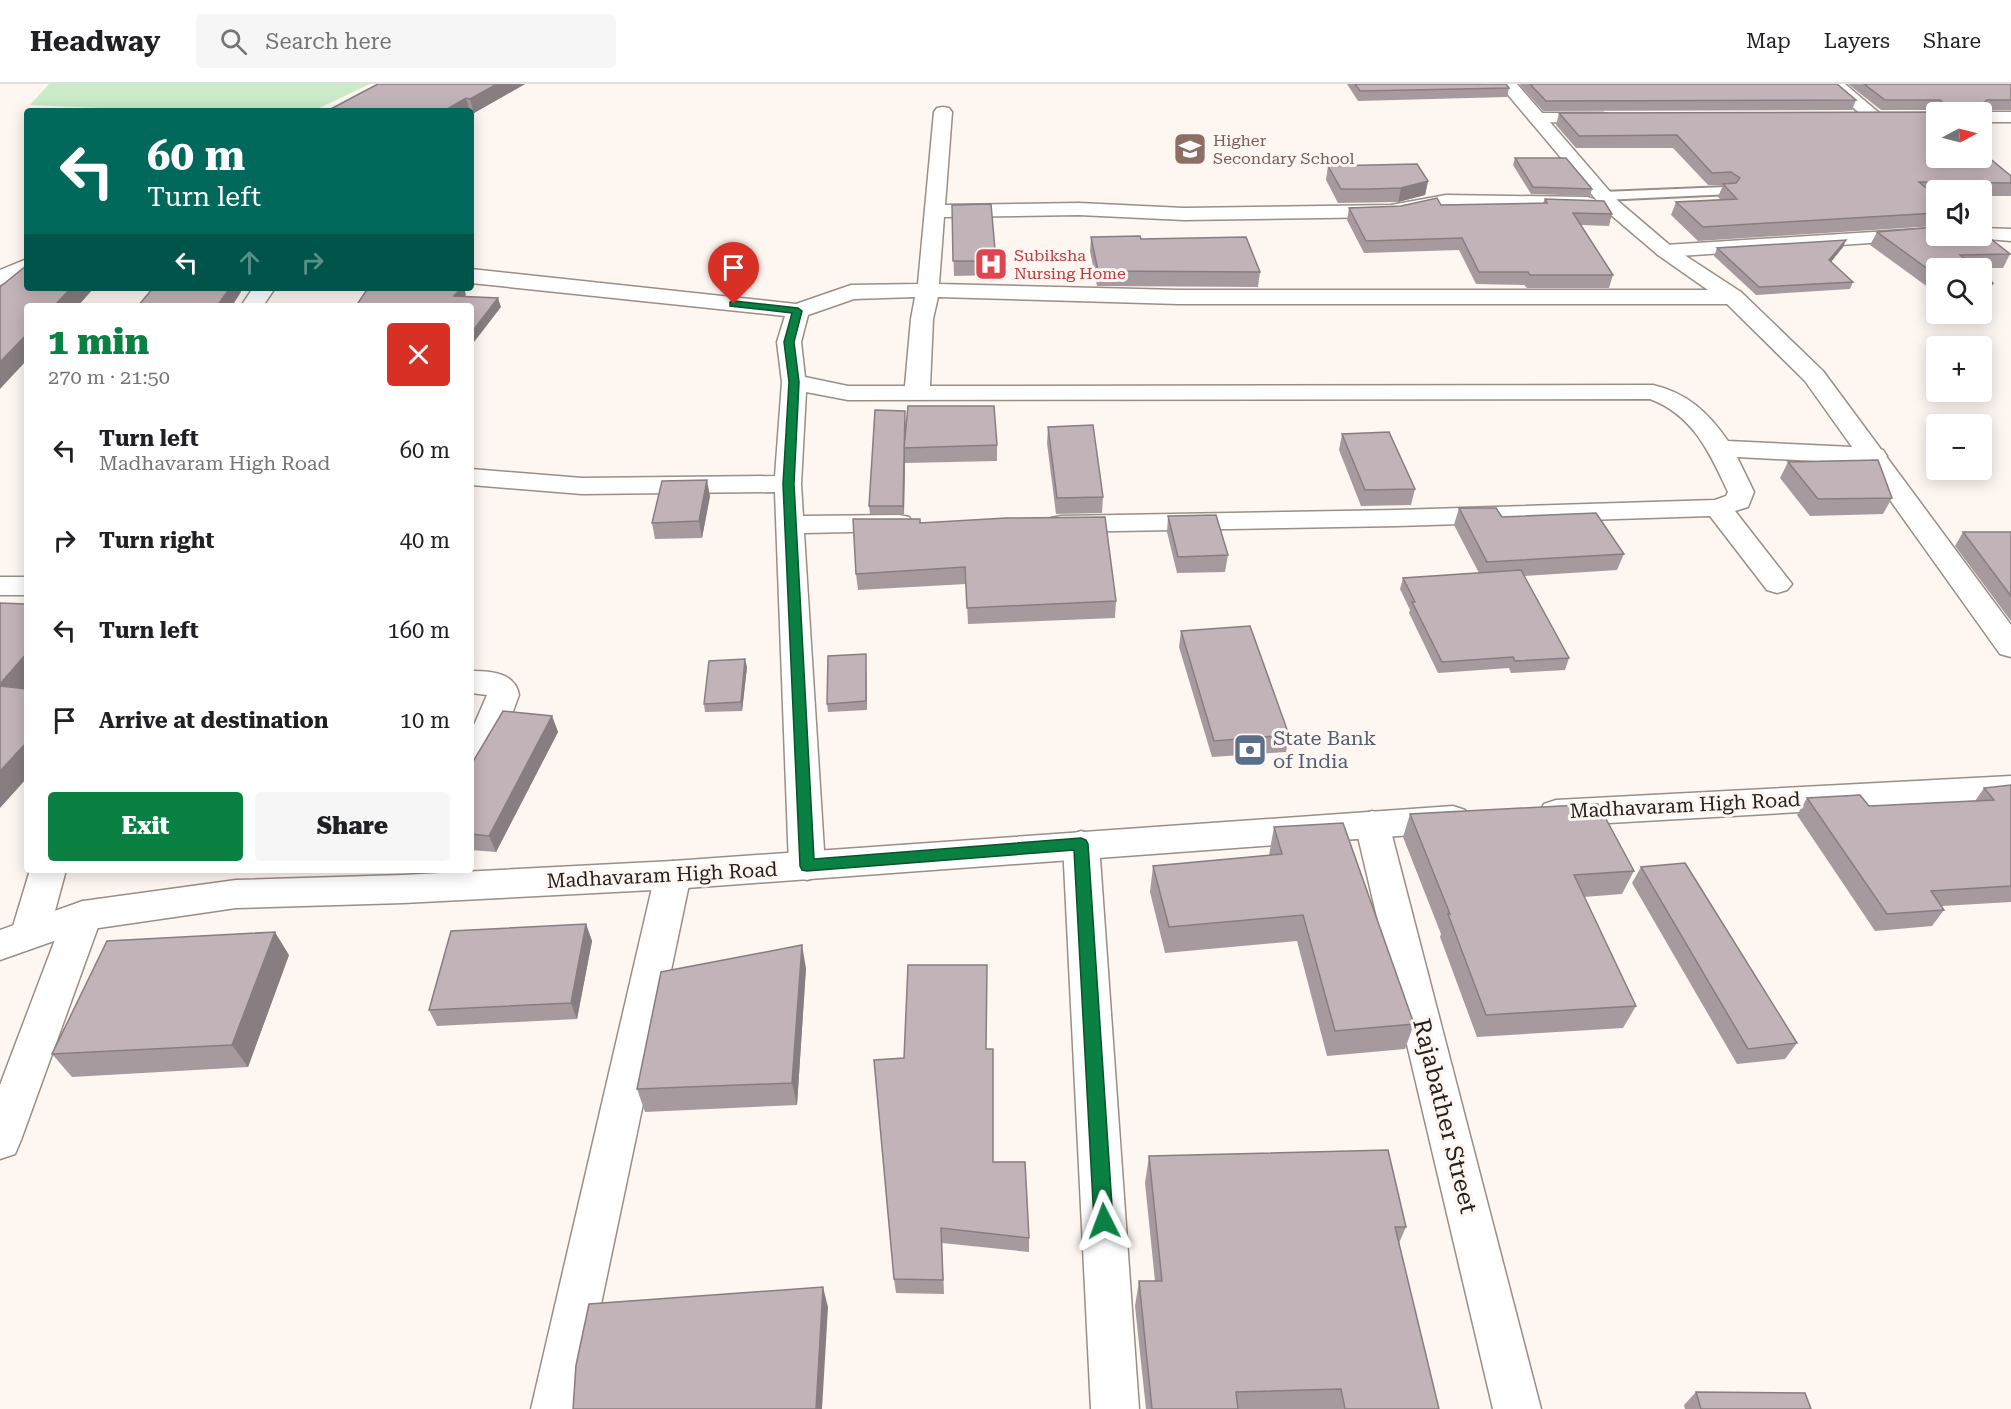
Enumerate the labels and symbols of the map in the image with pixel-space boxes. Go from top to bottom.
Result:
north arrow [1926,102,1992,168]
school or university icon: Higher Secondary School [1172,131,1208,167]
place label: Higher Secondary School [1213,131,1355,168]
pin [708,242,759,304]
hospital icon: Subiksha Nursing Home [973,246,1009,282]
place label: Subiksha Nursing Home [1014,246,1126,283]
place label: State Bank of India [1273,726,1376,773]
bank icon: State Bank of India [1232,732,1268,768]
street label: Madhavaram High Road [1569,787,1801,823]
street label: Madhavaram High Road [546,857,778,893]
street label: Rajabather Street [1407,1016,1483,1216]
position arrow [1072,1189,1136,1253]

